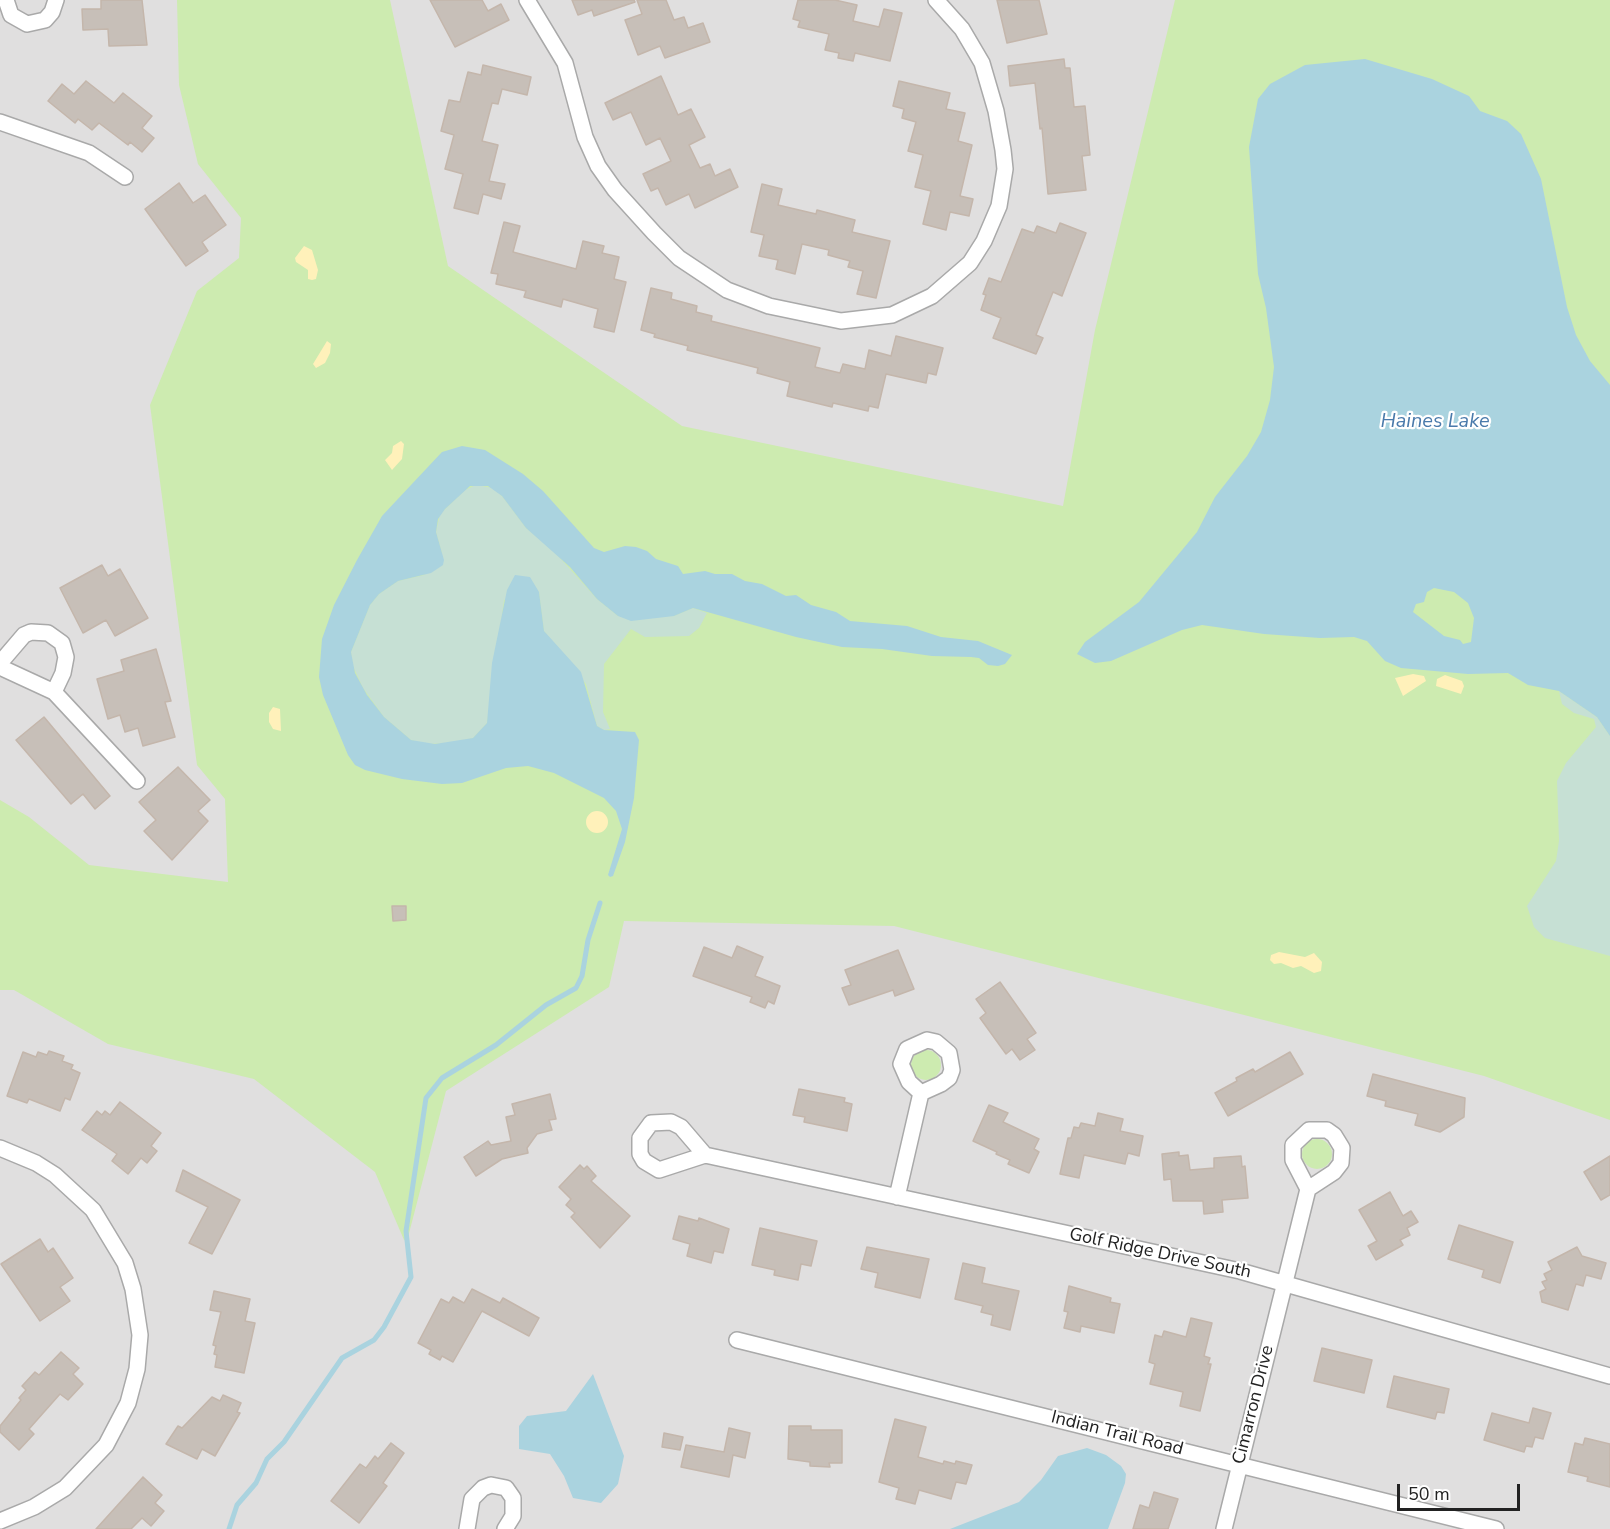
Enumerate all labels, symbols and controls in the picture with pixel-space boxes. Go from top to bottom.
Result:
water label: Haines Lake [1380,410,1490,434]
street label: Golf Ridge Drive South [1067,1224,1253,1284]
street label: Cimarron Drive [1229,1343,1279,1467]
street label: Indian Trail Road [1049,1407,1185,1461]
scale bar [1400,1472,1523,1510]
text: 50 m [1408,1482,1450,1506]

